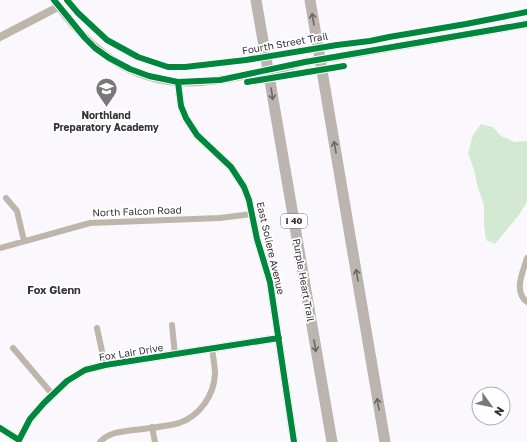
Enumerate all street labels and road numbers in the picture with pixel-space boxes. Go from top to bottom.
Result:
street label: Fourth Street Trail [241,30,329,56]
street label: East Soliere Avenue [254,200,288,296]
street label: North Falcon Road [92,203,182,219]
road number: I 40 [281,214,307,228]
street label: Purple Heart Trail [291,237,317,323]
street label: Fox Lair Drive [98,341,164,363]

